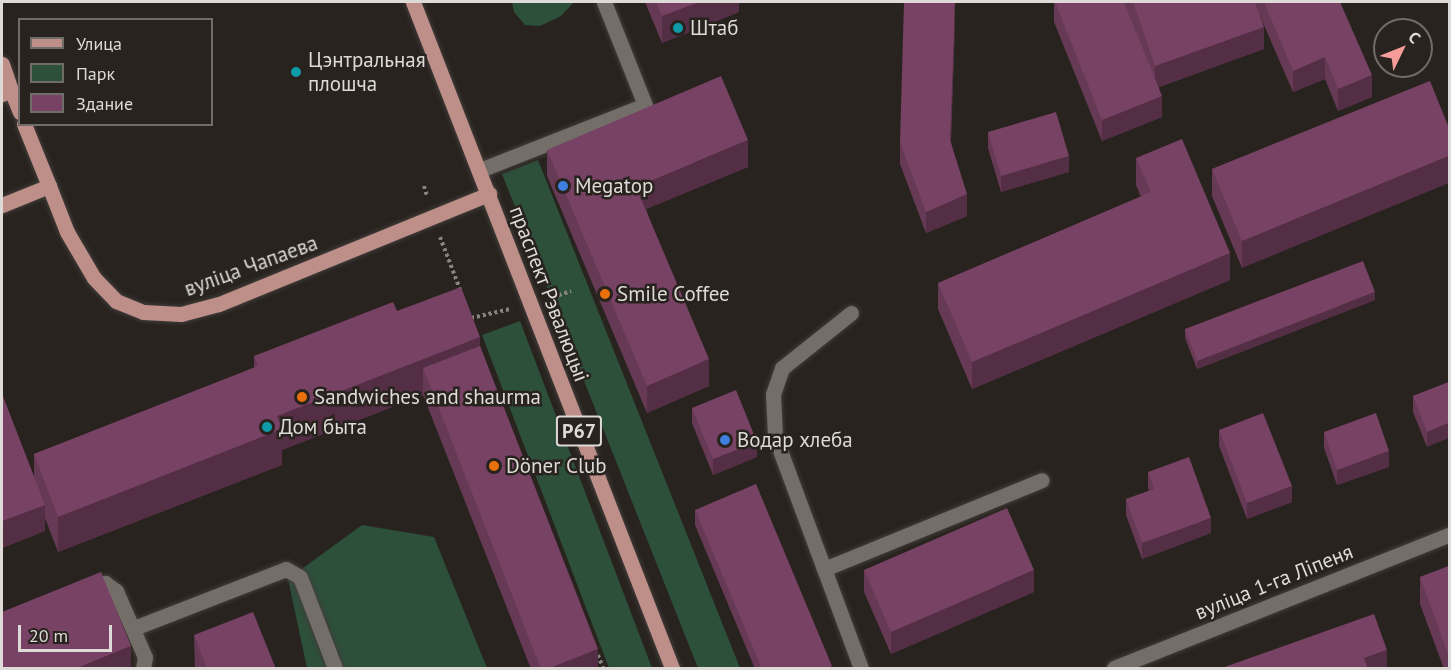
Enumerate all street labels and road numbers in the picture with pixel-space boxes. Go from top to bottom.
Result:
street label: праспект Рэвалюцыі [504,202,594,386]
street label: вуліца Чапаева [181,230,321,302]
road number: Р67 [555,414,603,448]
street label: вуліца 1-га Ліпеня [1191,539,1357,625]

